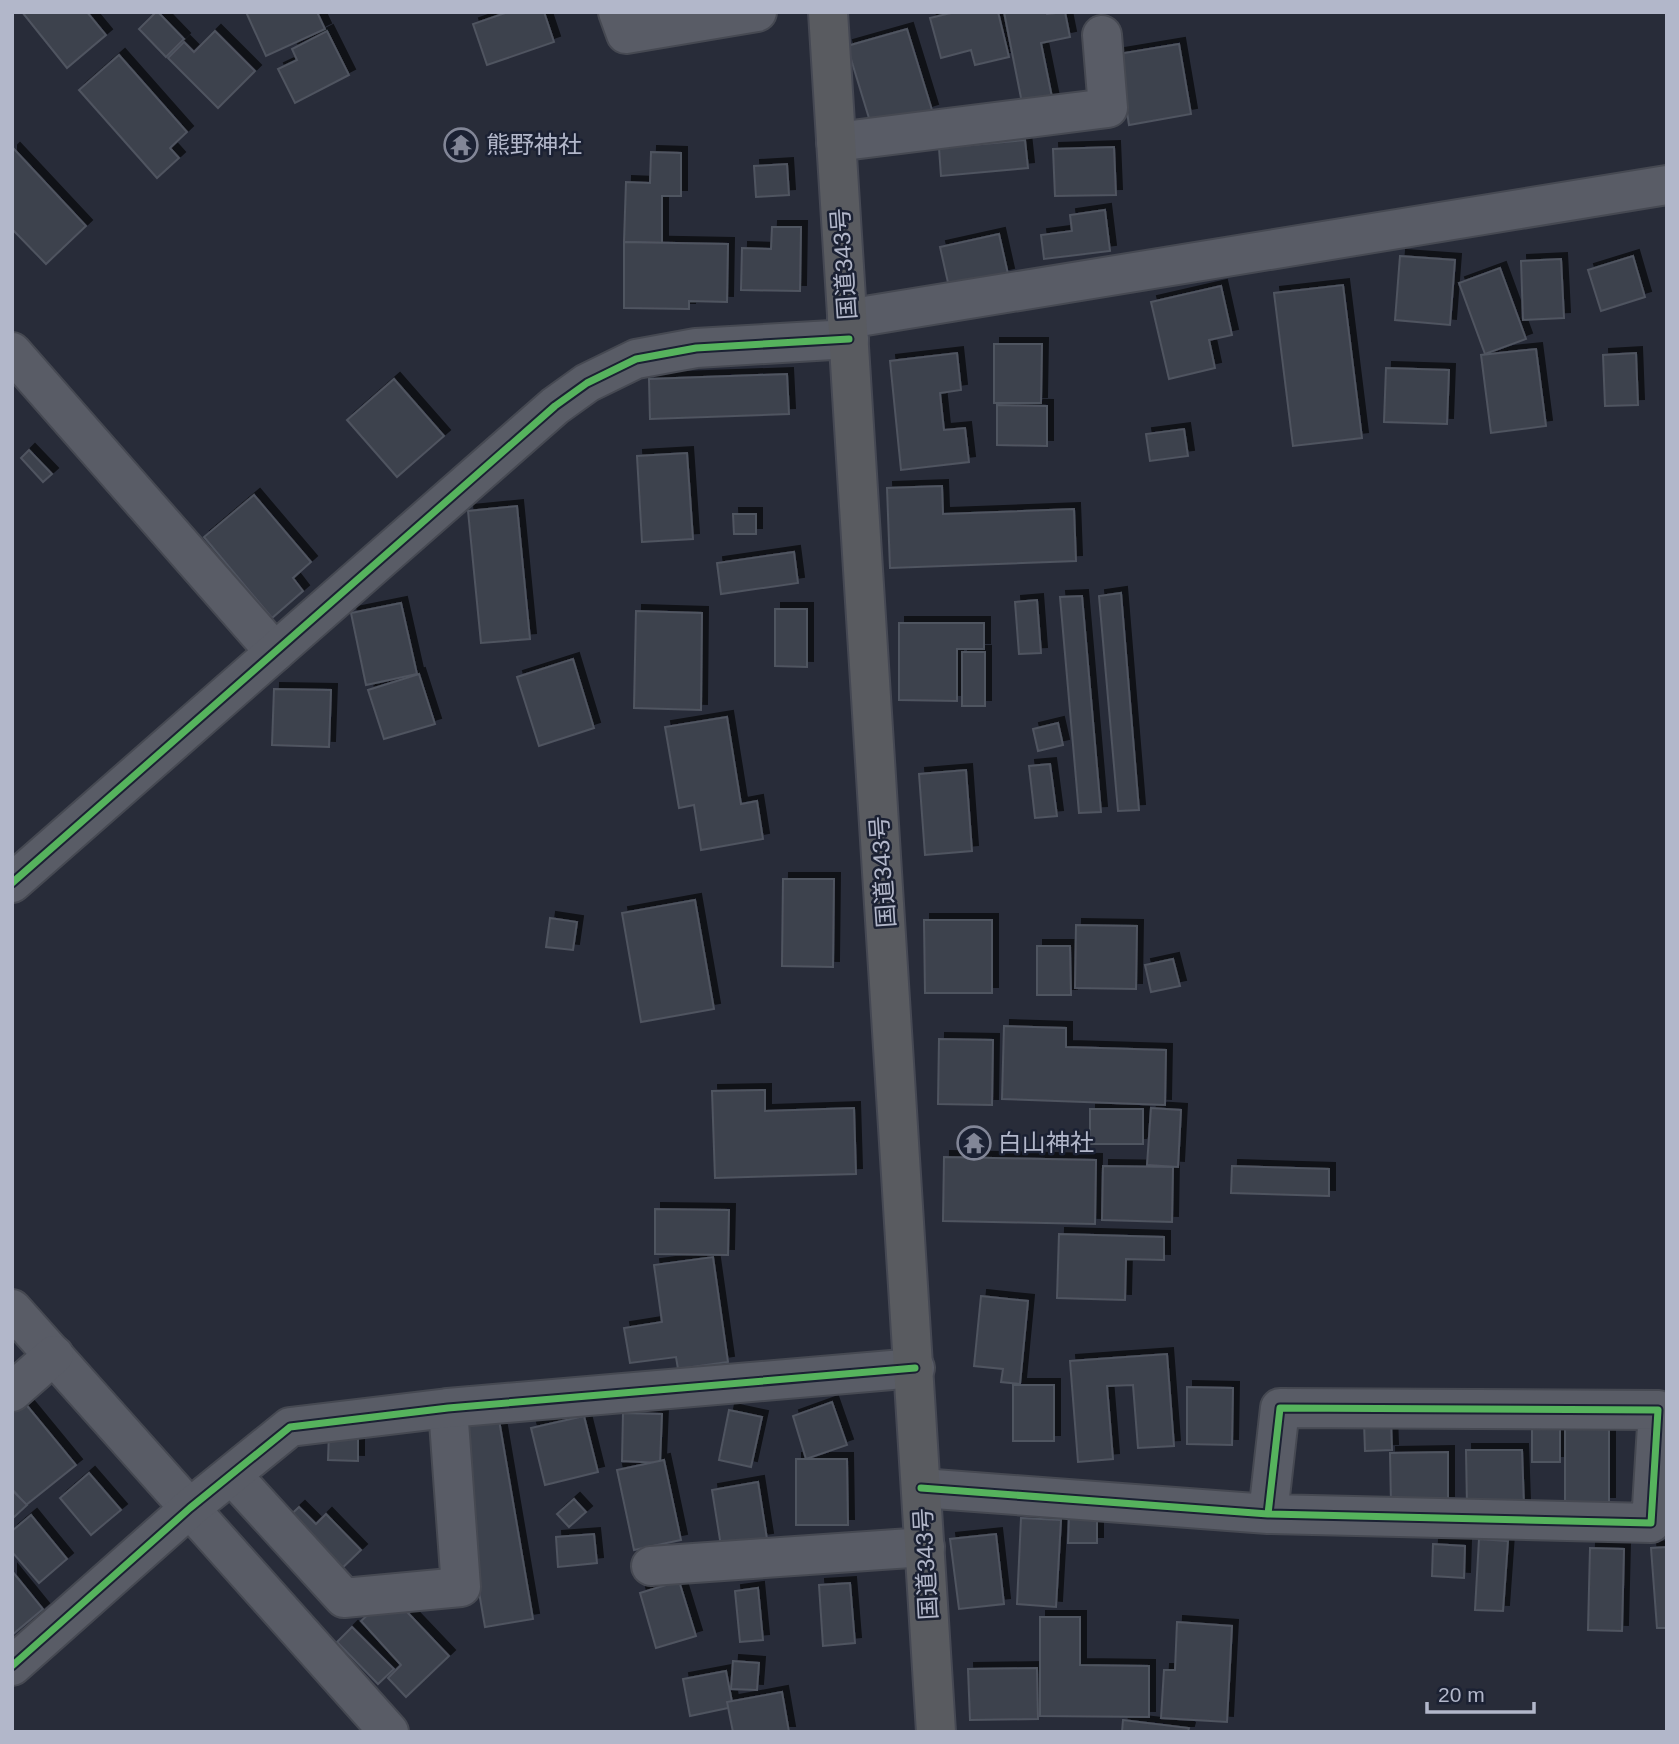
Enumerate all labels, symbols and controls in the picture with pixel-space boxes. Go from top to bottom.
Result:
temple icon: 熊野神社 [442,126,480,164]
place label: 熊野神社 [486,131,582,158]
street label: 国道343号 [826,207,861,321]
street label: 国道343号 [865,815,900,929]
temple icon: 白山神社 [955,1124,993,1162]
place label: 白山神社 [998,1129,1094,1156]
street label: 国道343号 [909,1507,942,1621]
scale bar [1427,1670,1534,1714]
text: 20 m [1438,1683,1485,1706]

